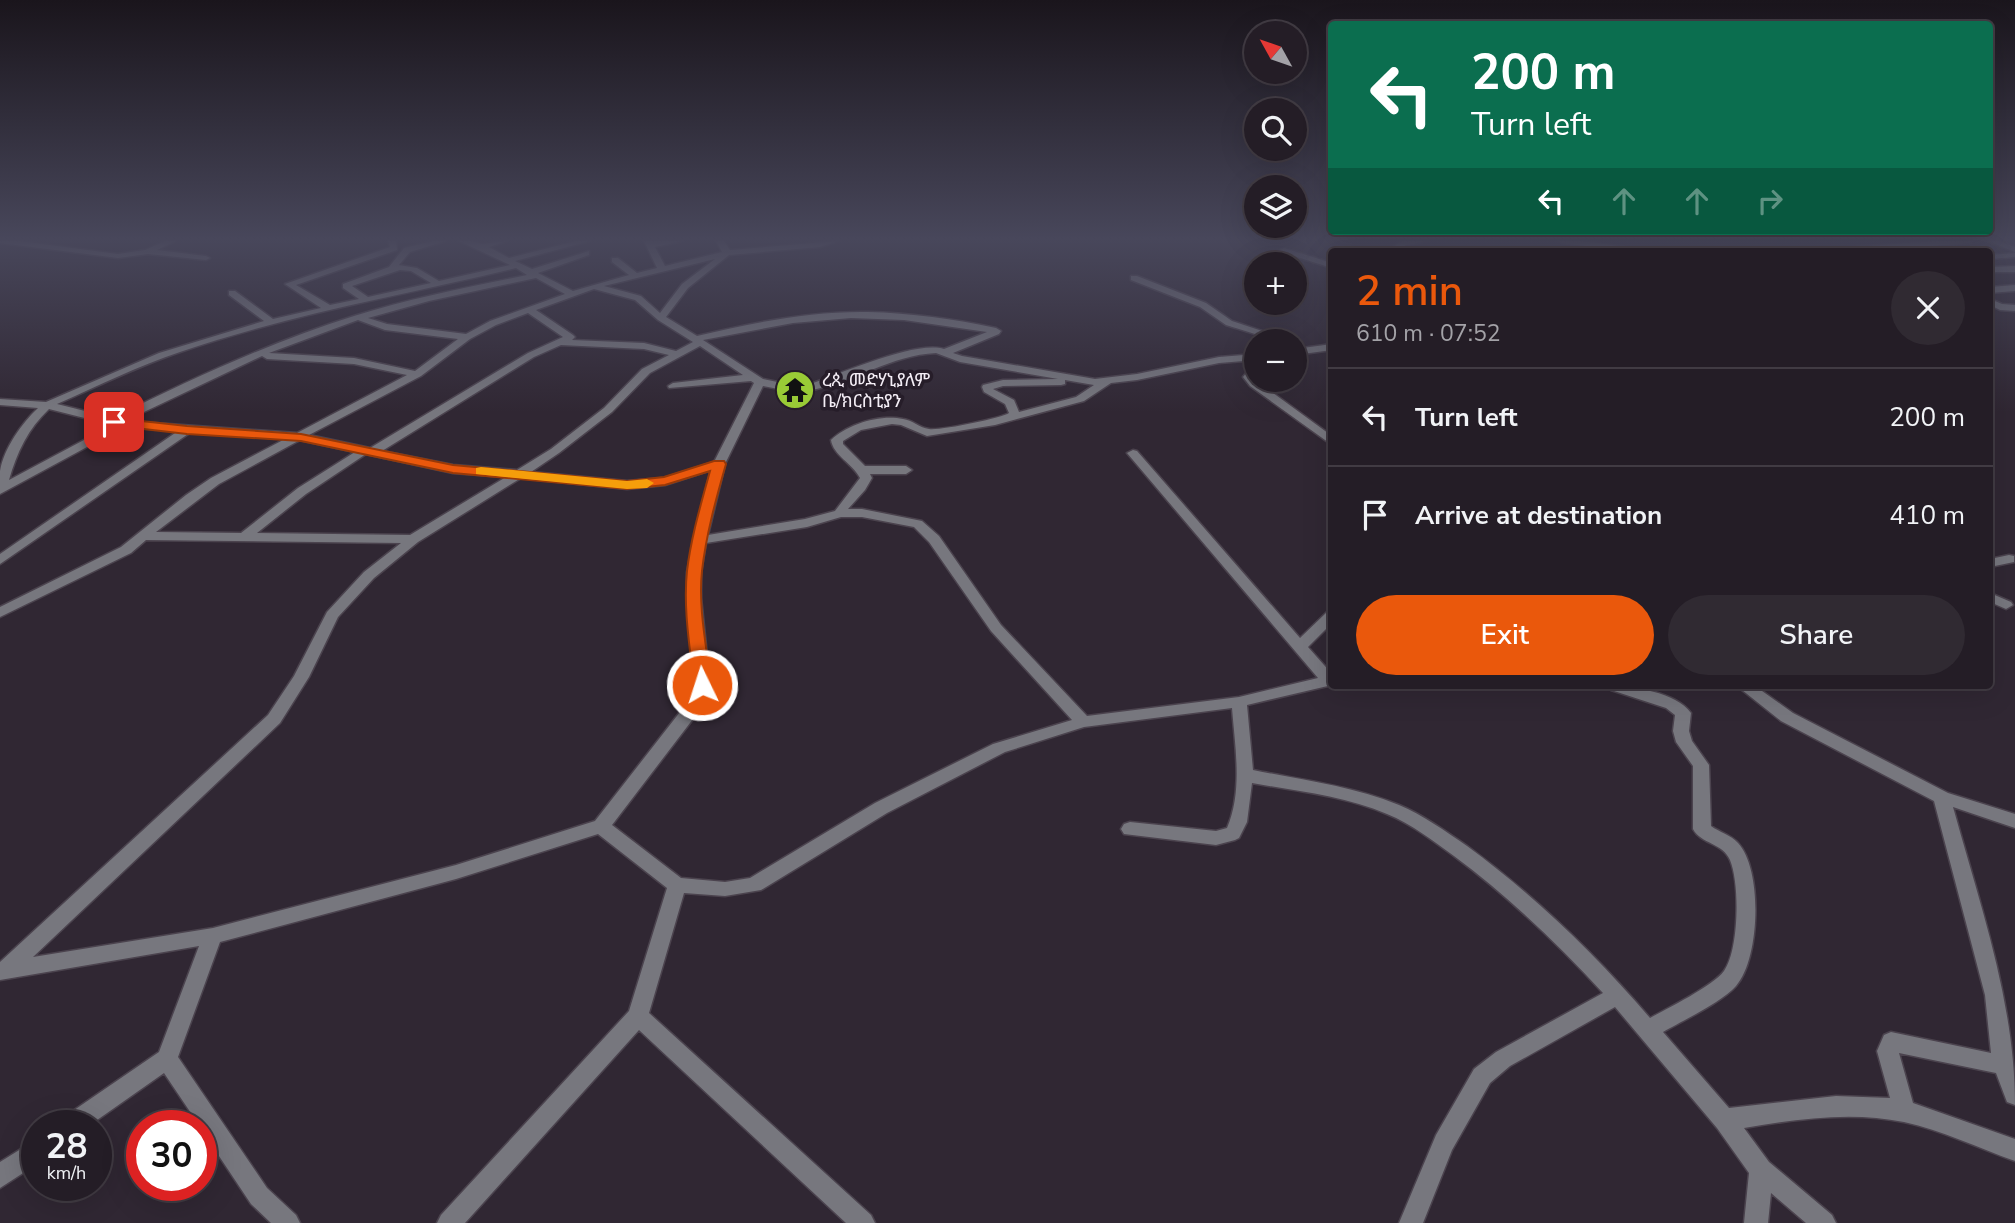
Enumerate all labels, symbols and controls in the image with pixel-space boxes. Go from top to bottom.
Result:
north arrow [1244,21,1307,84]
map controls [1244,21,1307,392]
text: 200 m [1471,39,1615,106]
icon: left [1356,49,1447,140]
button: search [1244,98,1307,161]
text: Turn left [1471,103,1591,146]
button: layers [1244,175,1307,238]
icon: left [1532,182,1570,220]
icon: ahead [1605,182,1643,220]
icon: ahead [1678,182,1716,220]
icon: right [1751,182,1789,220]
button: + [1244,252,1307,315]
text: 2 min [1356,263,1463,320]
button: close [1891,271,1965,345]
text: 610 m · 07:52 [1356,318,1501,349]
button: − [1244,329,1307,392]
place label: ረጲ መድሃኒያለም ቤ/ክርስቲያን [822,368,930,413]
temple icon: ረጲ መድሃኒያለም ቤ/ክርስቲያን [774,369,816,411]
pin [84,392,144,452]
icon: left [1356,398,1394,436]
text: Turn left [1415,400,1518,435]
text: 200 m [1889,400,1965,435]
icon: arrive [95,403,133,441]
icon: arrive [1356,496,1394,534]
text: Arrive at destination [1415,498,1662,533]
text: 410 m [1889,498,1965,533]
button: Exit [1356,595,1654,675]
button: Share [1668,595,1965,675]
position arrow [665,648,739,722]
speed limit sign: 30 [126,1110,217,1201]
text: 28 [45,1123,88,1170]
text: km/h [47,1161,86,1185]

